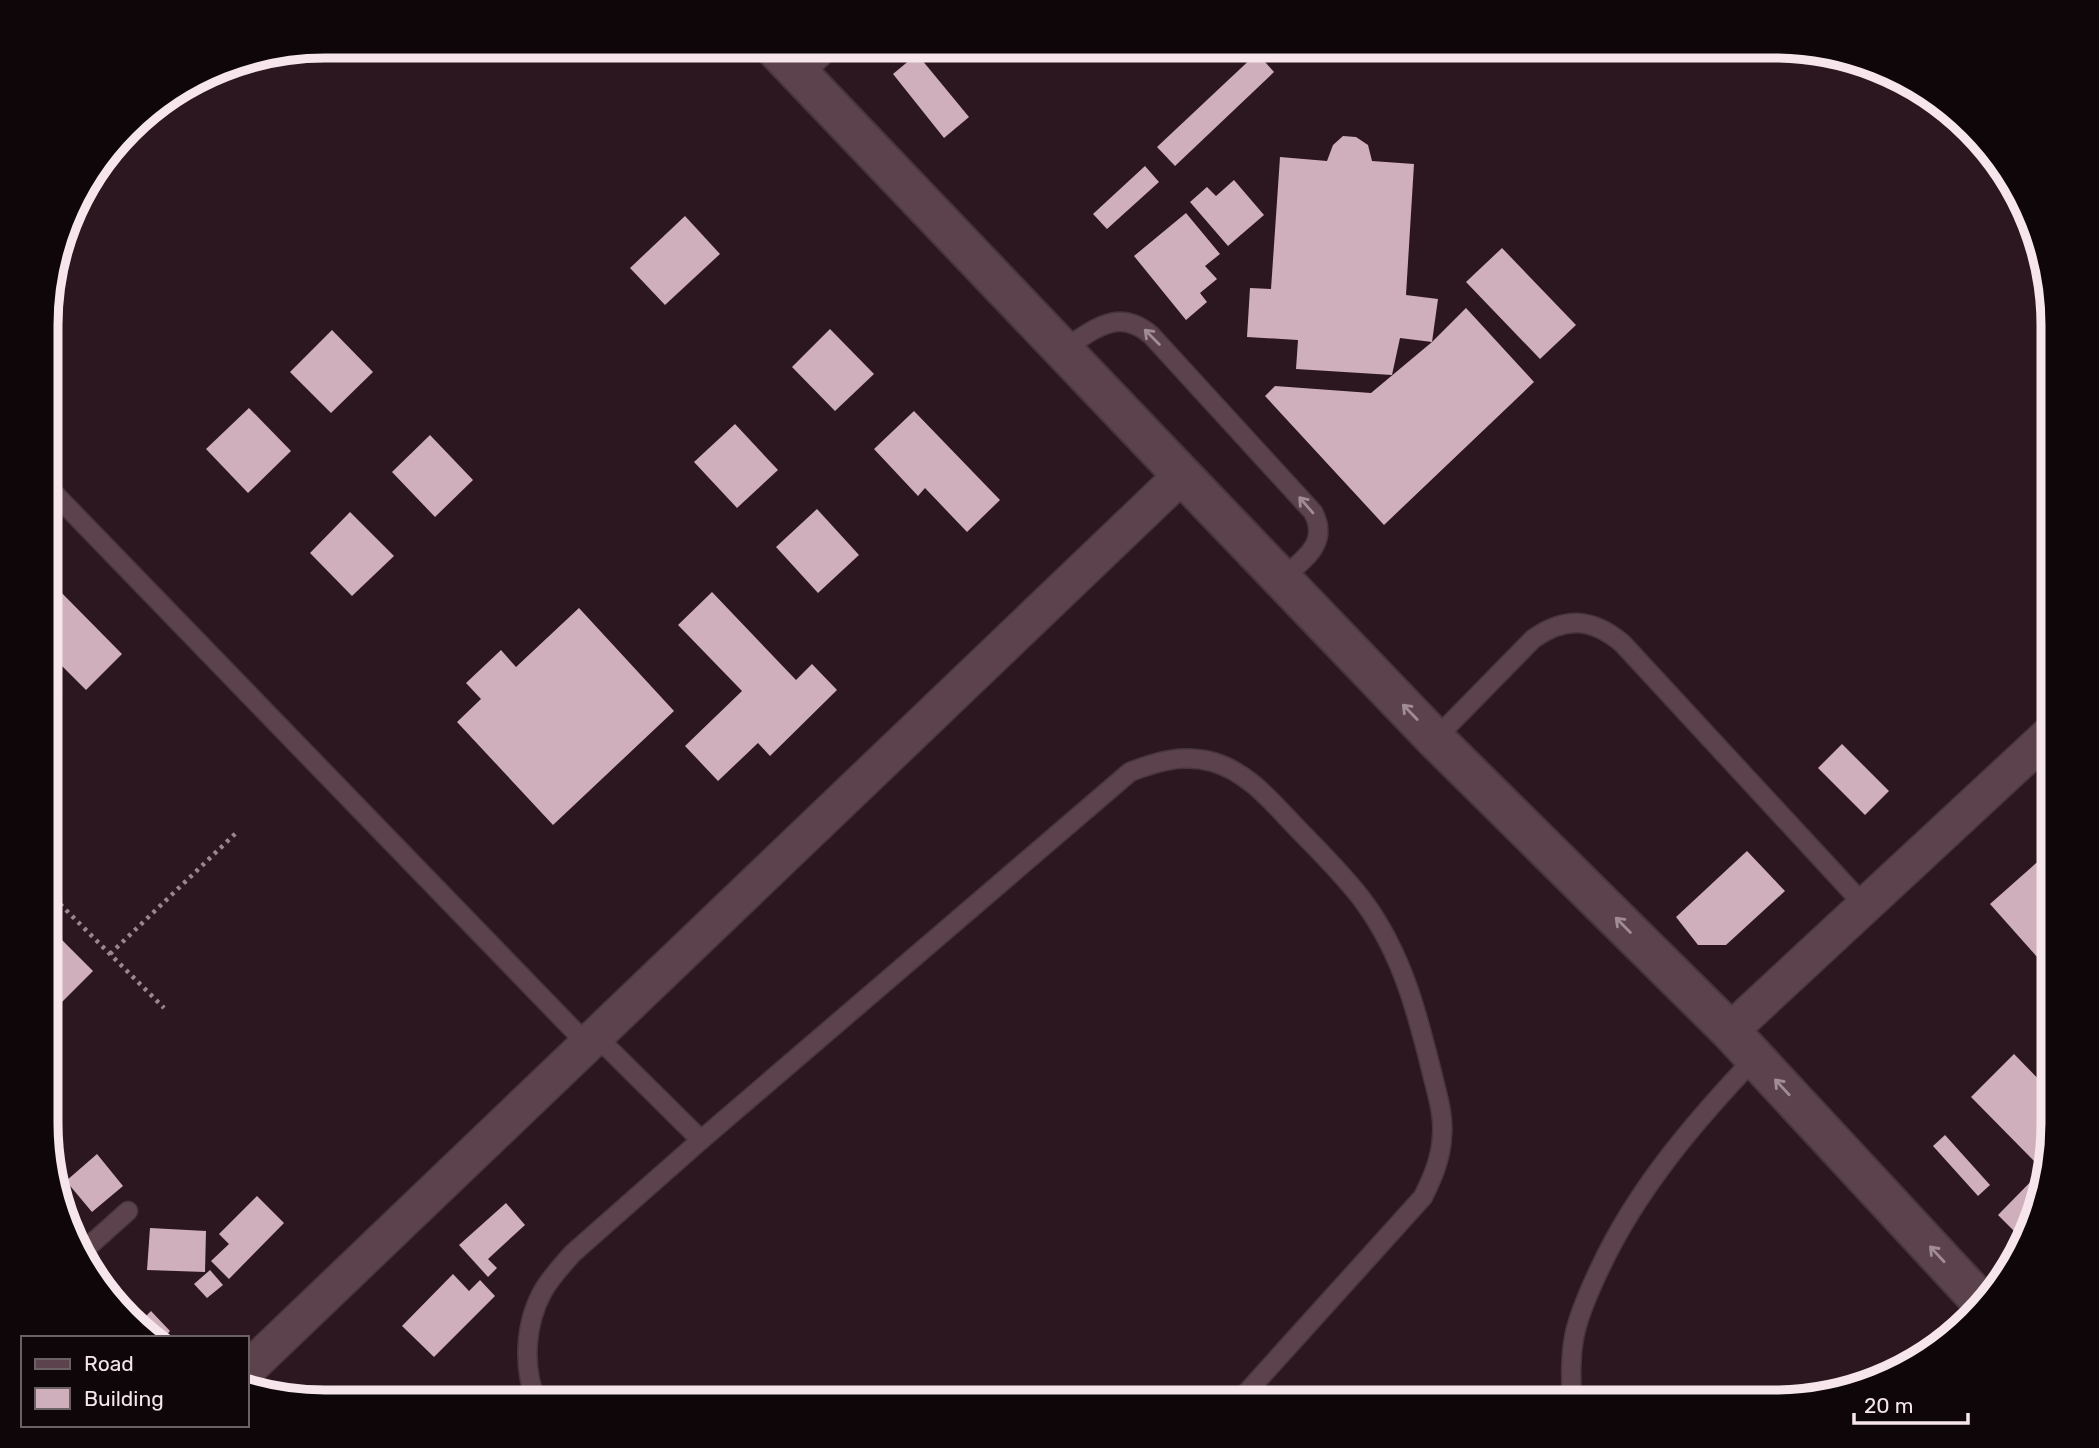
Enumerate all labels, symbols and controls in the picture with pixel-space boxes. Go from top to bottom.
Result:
one-way arrow [1144,329,1161,346]
one-way arrow [1298,496,1314,514]
one-way arrow [1401,704,1418,721]
one-way arrow [1614,916,1631,933]
one-way arrow [1774,1078,1790,1096]
one-way arrow [1928,1246,1945,1263]
legend [21,1336,248,1427]
text: Road [84,1351,134,1376]
scale bar [1854,1382,1968,1426]
text: Building [84,1386,164,1411]
text: 20 m [1864,1393,1913,1418]

